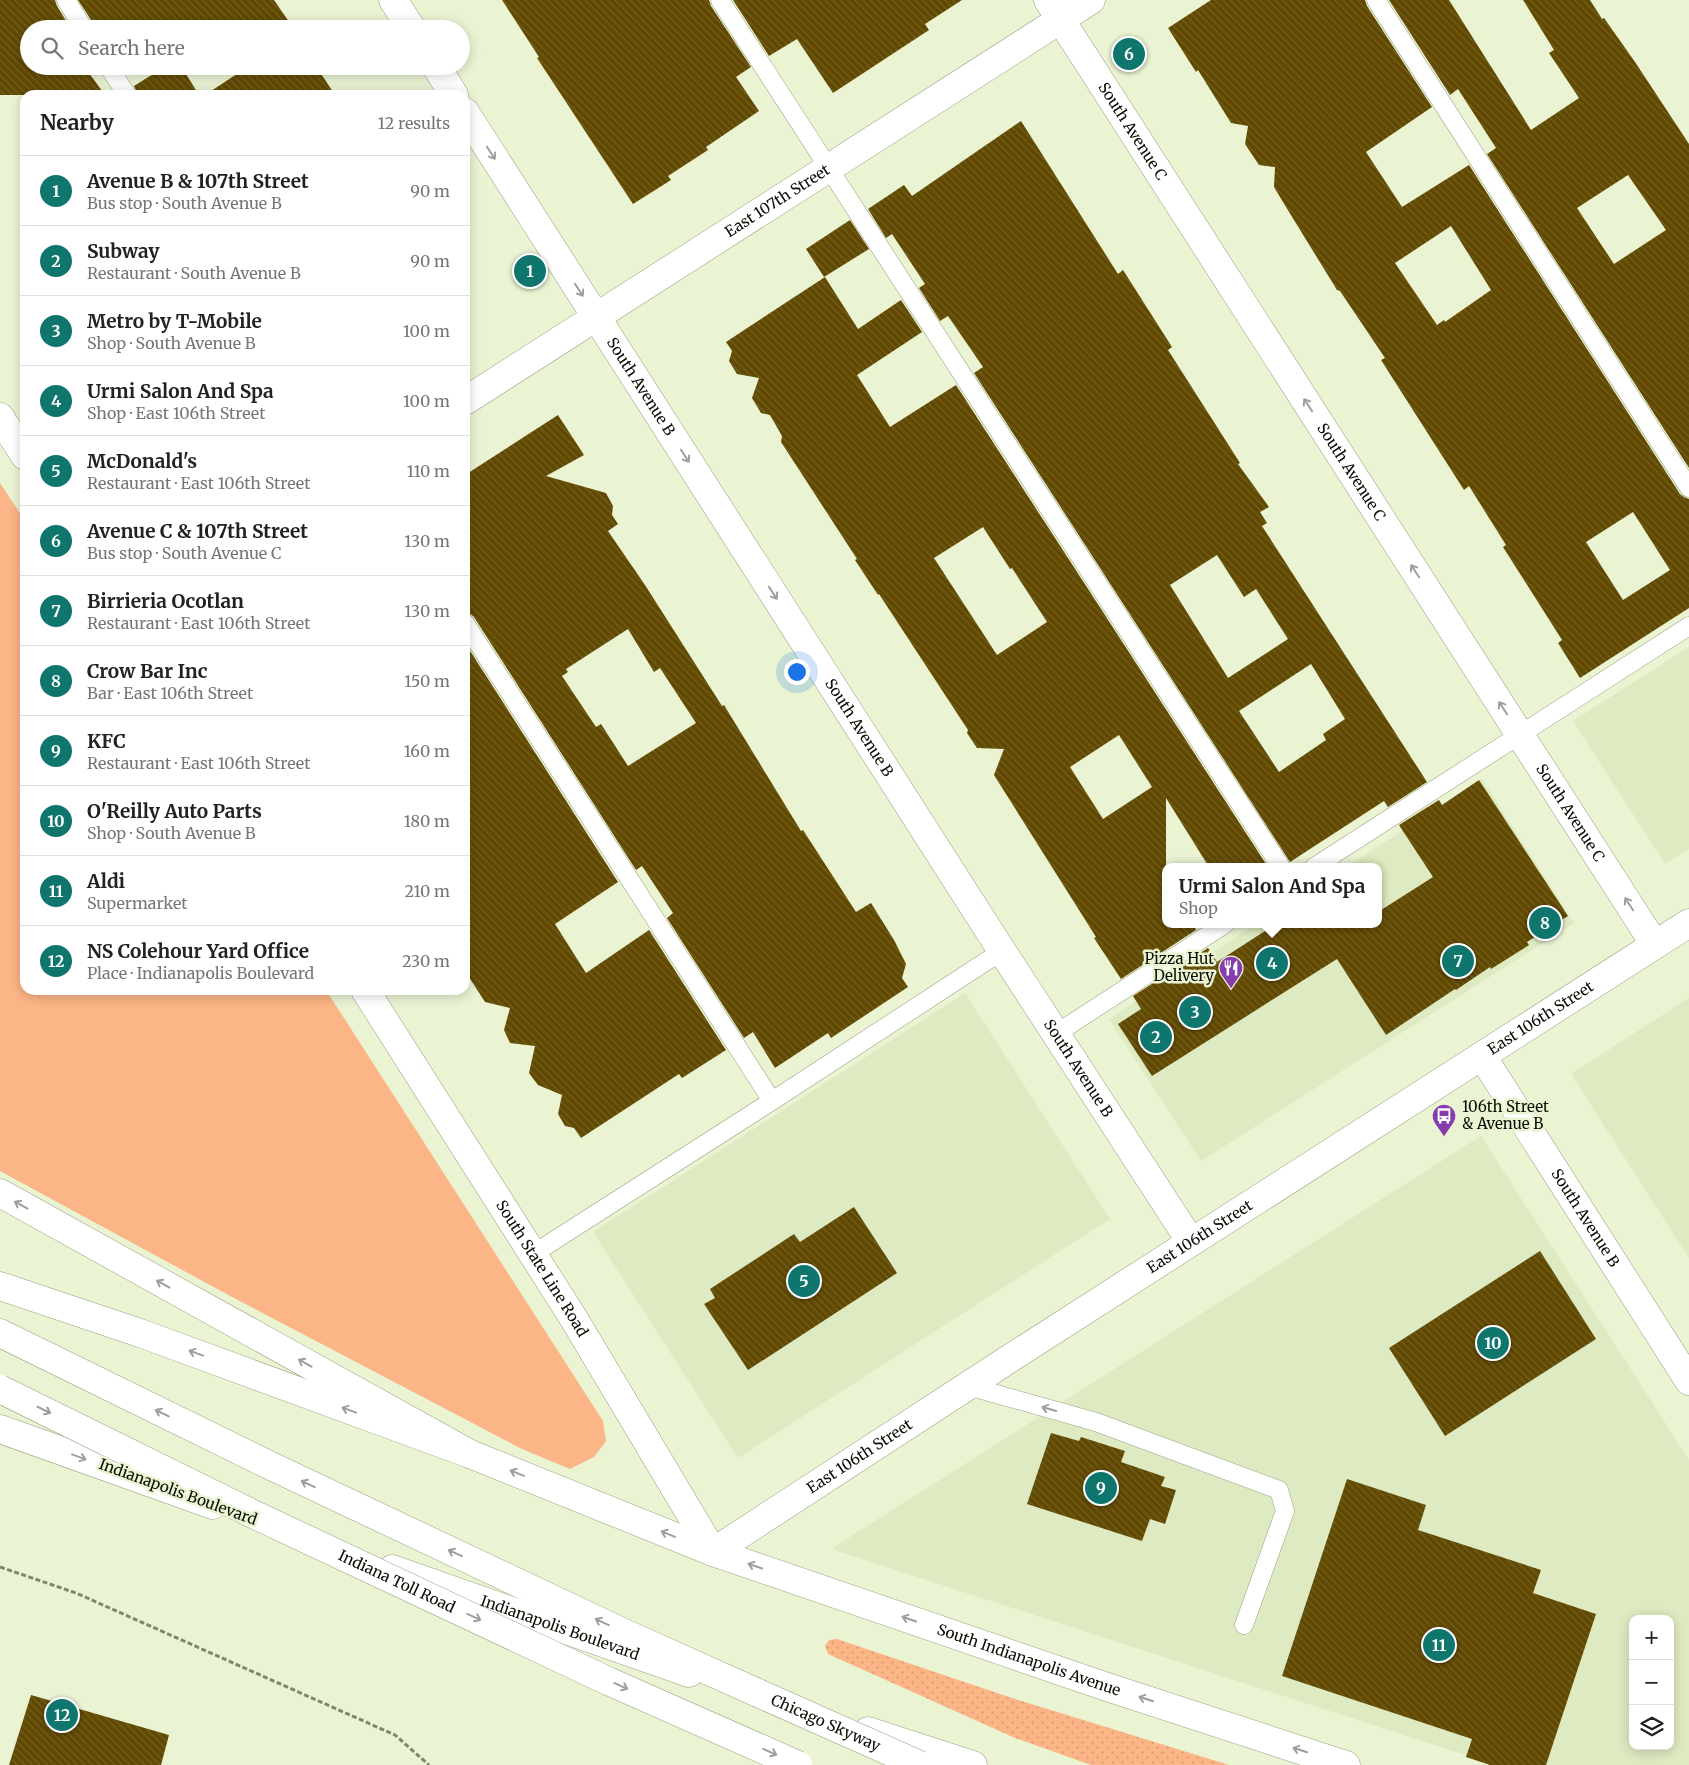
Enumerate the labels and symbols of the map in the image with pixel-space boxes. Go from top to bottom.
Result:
pin: 6 [1113,35,1145,73]
street label: South Avenue C [1094,79,1171,184]
one-way arrow [487,146,497,160]
street label: East 107th Street [721,160,833,241]
pin: 1 [514,252,546,290]
one-way arrow [574,283,584,297]
street label: South Avenue B [603,334,680,439]
one-way arrow [1303,399,1313,413]
street label: South Avenue C [1313,419,1390,524]
one-way arrow [681,449,691,463]
one-way arrow [1410,565,1420,579]
one-way arrow [768,586,778,600]
your location [784,659,810,685]
street label: South Avenue B [821,675,898,780]
one-way arrow [1498,702,1508,716]
street label: South Avenue C [1532,760,1609,865]
one-way arrow [1623,897,1633,911]
pin: 8 [1529,904,1561,942]
pin: 7 [1442,942,1474,980]
pin: 4 [1256,944,1288,982]
place label: Pizza Hut Delivery [1144,949,1214,985]
restaurant icon: Pizza Hut Delivery [1218,955,1244,989]
street label: East 106th Street [1484,977,1597,1059]
pin: 3 [1179,993,1211,1031]
street label: South Avenue B [1040,1016,1117,1120]
pin: 2 [1140,1018,1172,1056]
place label: 106th Street & Avenue B [1462,1097,1549,1133]
bus stop icon: 106th Street & Avenue B [1431,1103,1457,1137]
street label: South Avenue B [1547,1165,1624,1270]
street label: East 106th Street [1143,1195,1256,1277]
street label: South State Line Road [492,1197,592,1340]
one-way arrow [14,1200,29,1210]
pin: 5 [788,1262,820,1300]
one-way arrow [156,1279,171,1288]
pin: 10 [1477,1324,1509,1362]
one-way arrow [189,1348,205,1357]
one-way arrow [298,1358,313,1368]
one-way arrow [1041,1403,1057,1413]
one-way arrow [342,1405,357,1414]
one-way arrow [36,1406,51,1416]
one-way arrow [155,1408,170,1417]
street label: East 106th Street [803,1415,916,1497]
one-way arrow [71,1453,86,1462]
street label: Indianapolis Boulevard [97,1454,260,1529]
one-way arrow [510,1468,525,1478]
pin: 9 [1085,1469,1117,1507]
one-way arrow [301,1478,316,1488]
one-way arrow [661,1529,676,1538]
street label: Indiana Toll Road [335,1546,458,1617]
one-way arrow [448,1548,463,1557]
one-way arrow [747,1561,763,1571]
street label: Indianapolis Boulevard [478,1591,642,1664]
one-way arrow [466,1613,481,1623]
one-way arrow [902,1614,917,1623]
one-way arrow [595,1617,610,1627]
street label: South Indianapolis Avenue [935,1619,1123,1700]
pin: 11 [1423,1626,1455,1664]
one-way arrow [613,1682,628,1692]
street label: Chicago Skyway [768,1690,884,1755]
one-way arrow [1138,1694,1154,1704]
pin: 12 [46,1696,78,1734]
one-way arrow [1293,1745,1308,1754]
one-way arrow [762,1748,777,1758]

